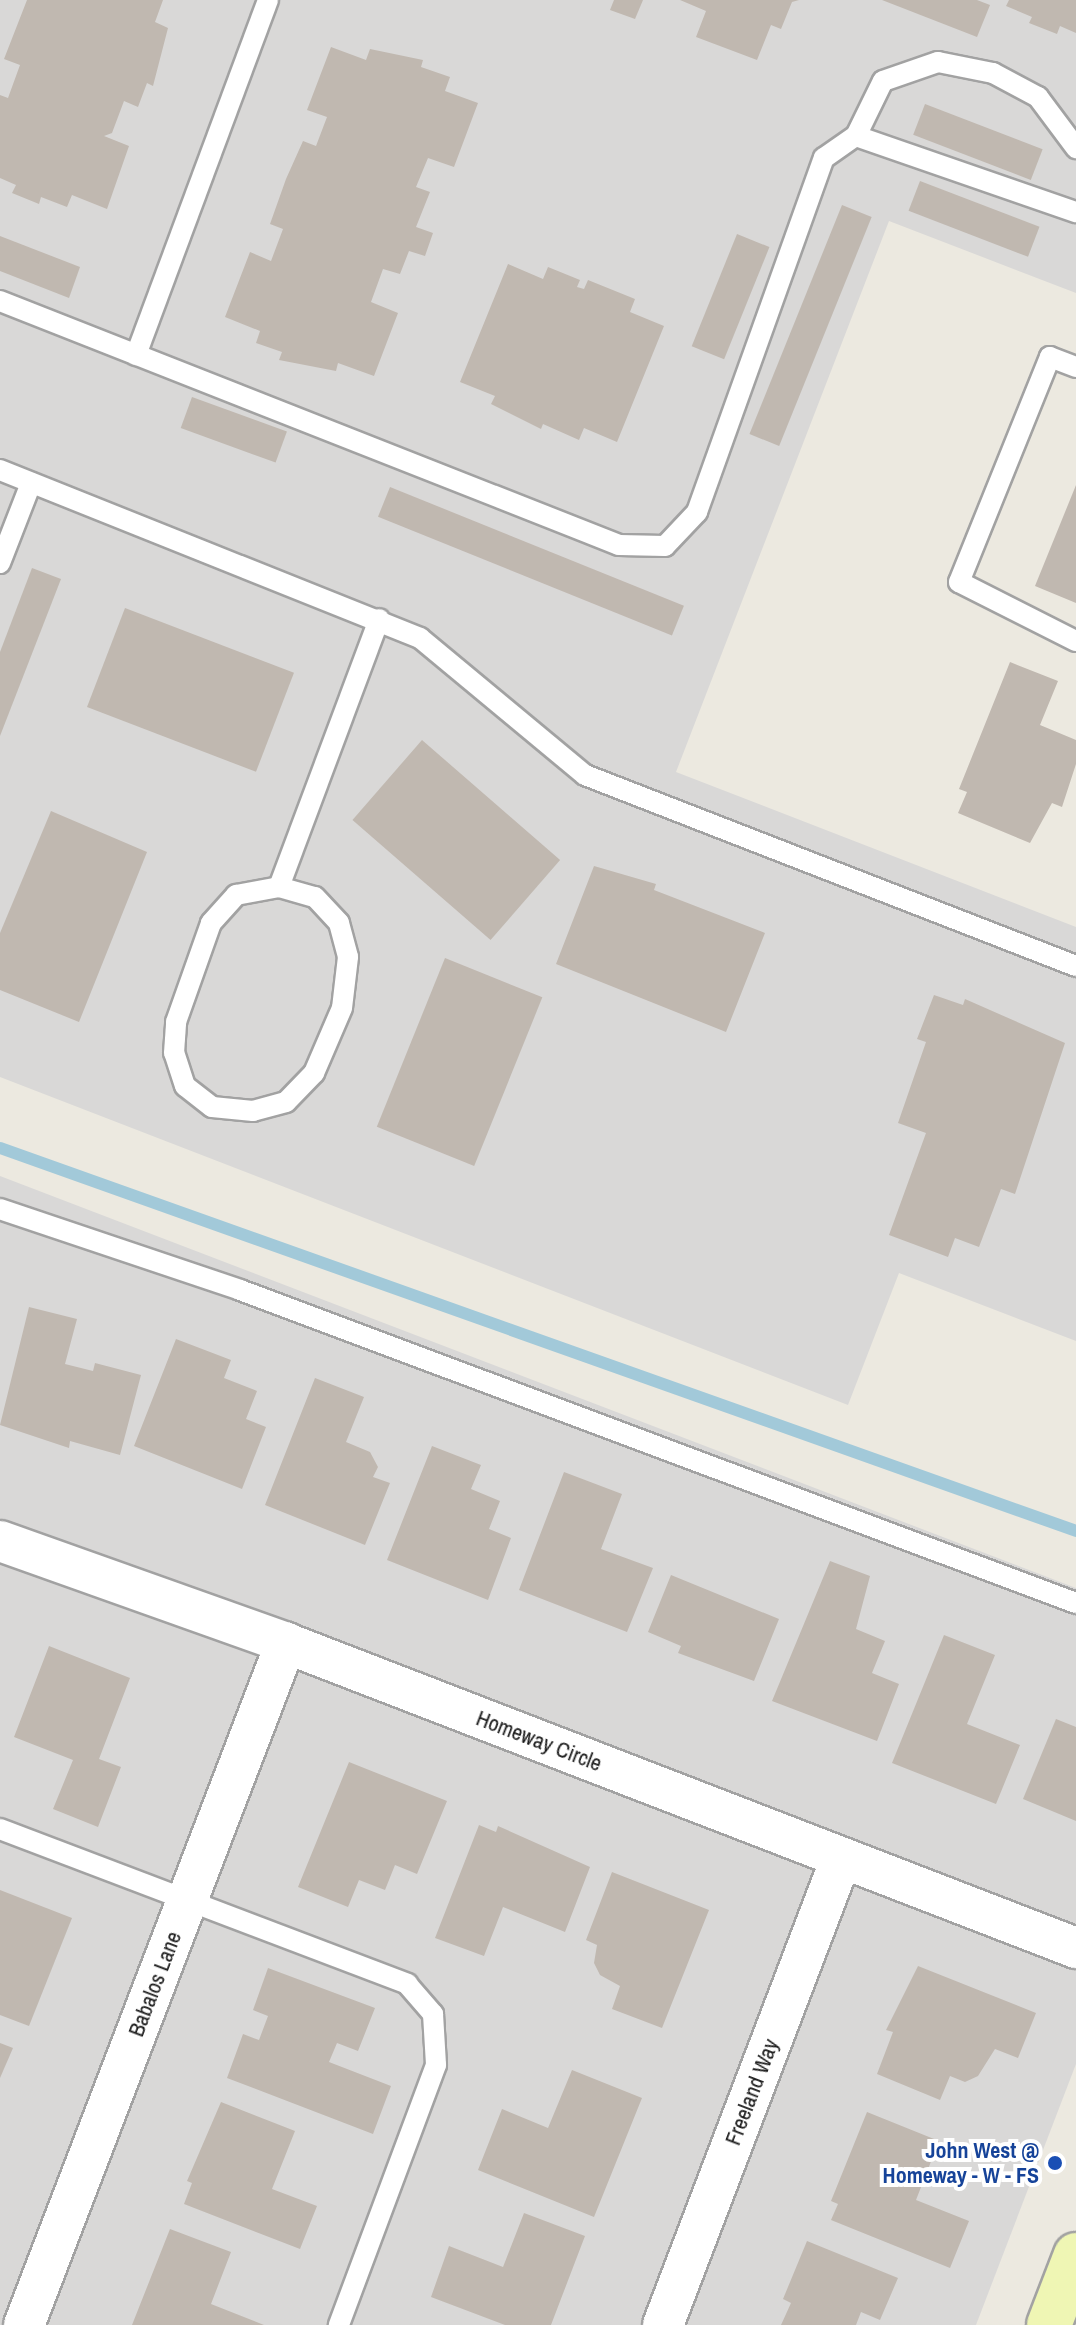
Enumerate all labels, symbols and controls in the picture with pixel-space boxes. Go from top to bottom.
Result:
street label: Homeway Circle [473,1705,605,1777]
street label: Babalos Lane [123,1928,187,2040]
street label: Freeland Way [720,2035,784,2149]
place label: John West @ Homeway - W - FS [883,2137,1039,2188]
marker: John West @ Homeway - W - FS [1046,2154,1064,2172]

